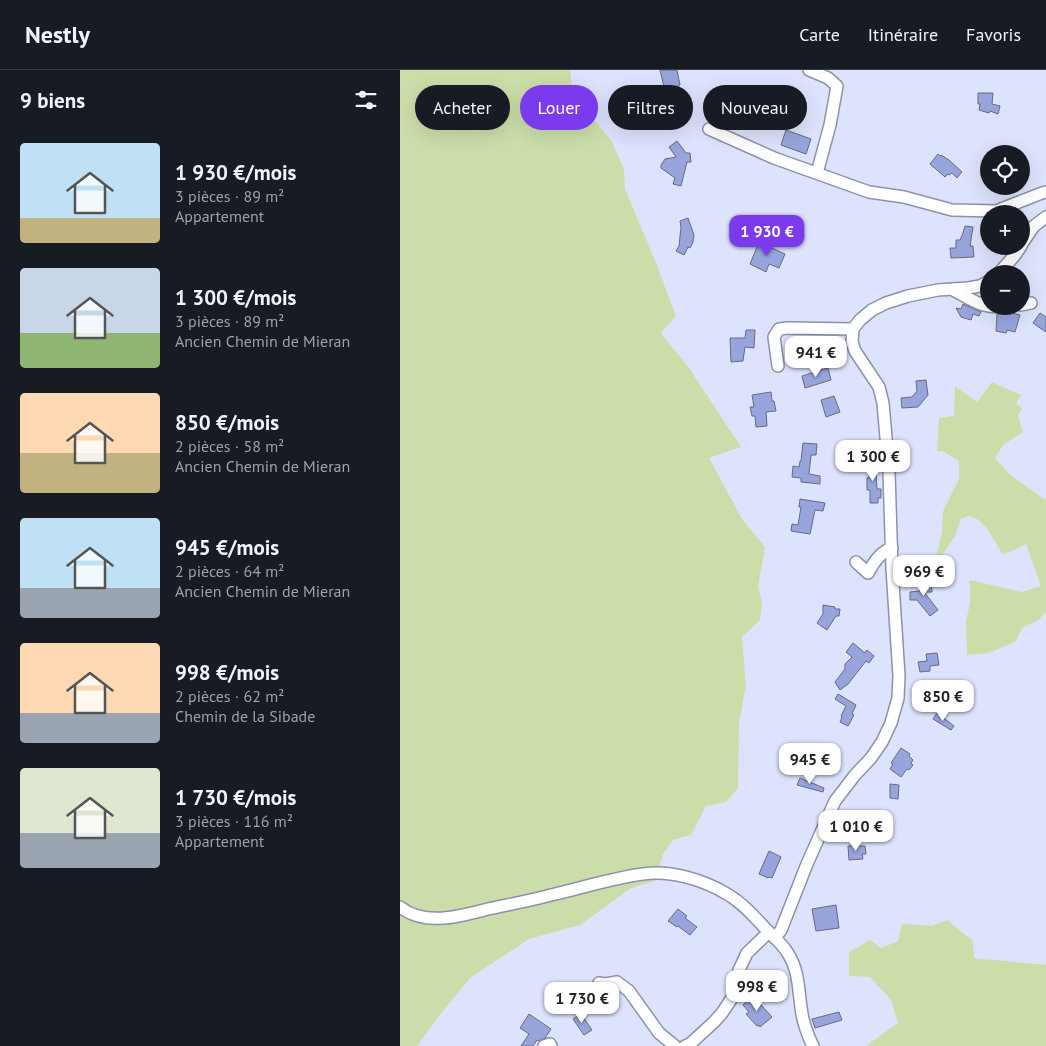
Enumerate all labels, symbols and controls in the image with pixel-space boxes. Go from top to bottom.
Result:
text: Nestly [25,19,90,50]
text: Carte [799,23,840,46]
text: Itinéraire [868,23,938,46]
text: Favoris [966,23,1021,46]
chip: Acheter [415,85,510,130]
chip: Louer [520,85,598,130]
chip: Filtres [608,85,693,130]
chip: Nouveau [703,85,807,130]
icon: filters [352,86,380,114]
text: 9 biens [20,87,85,114]
map controls [980,145,1030,315]
button: locate [980,145,1030,195]
text: 1 930 €/mois [175,159,296,186]
icon: home [60,163,120,223]
text: 3 pièces · 89 m² [175,186,284,206]
button: + [980,205,1030,255]
text: Appartement [175,206,264,226]
pin: 1 930 € [721,214,813,257]
text: 1 930 € [740,221,794,241]
button: − [980,265,1030,315]
text: 1 300 €/mois [175,284,296,311]
icon: home [60,288,120,348]
text: 3 pièces · 89 m² [175,311,284,331]
text: Ancien Chemin de Mieran [175,331,350,351]
pin: 941 € [781,336,851,378]
text: 941 € [796,342,836,362]
text: 850 €/mois [175,409,279,436]
icon: home [60,413,120,473]
text: 2 pièces · 58 m² [175,436,284,456]
pin: 1 300 € [827,440,919,482]
text: 1 300 € [846,446,900,466]
text: Ancien Chemin de Mieran [175,456,350,476]
text: 945 €/mois [175,534,279,561]
icon: home [60,538,120,598]
pin: 969 € [889,554,959,597]
text: 2 pièces · 64 m² [175,561,284,581]
text: 969 € [904,561,944,581]
text: Ancien Chemin de Mieran [175,581,350,601]
text: 998 €/mois [175,659,279,686]
icon: home [60,663,120,723]
pin: 850 € [908,680,978,722]
text: 2 pièces · 62 m² [175,686,284,706]
text: 850 € [923,686,963,706]
text: Chemin de la Sibade [175,706,315,726]
pin: 945 € [775,742,845,785]
text: 945 € [790,749,830,769]
text: 1 730 €/mois [175,784,296,811]
icon: home [60,788,120,848]
pin: 1 010 € [810,810,902,852]
text: 3 pièces · 116 m² [175,811,293,831]
text: 1 010 € [829,816,883,836]
text: Appartement [175,831,264,851]
pin: 998 € [722,970,792,1012]
text: 998 € [737,976,777,996]
pin: 1 730 € [536,982,628,1024]
text: 1 730 € [555,988,609,1008]

